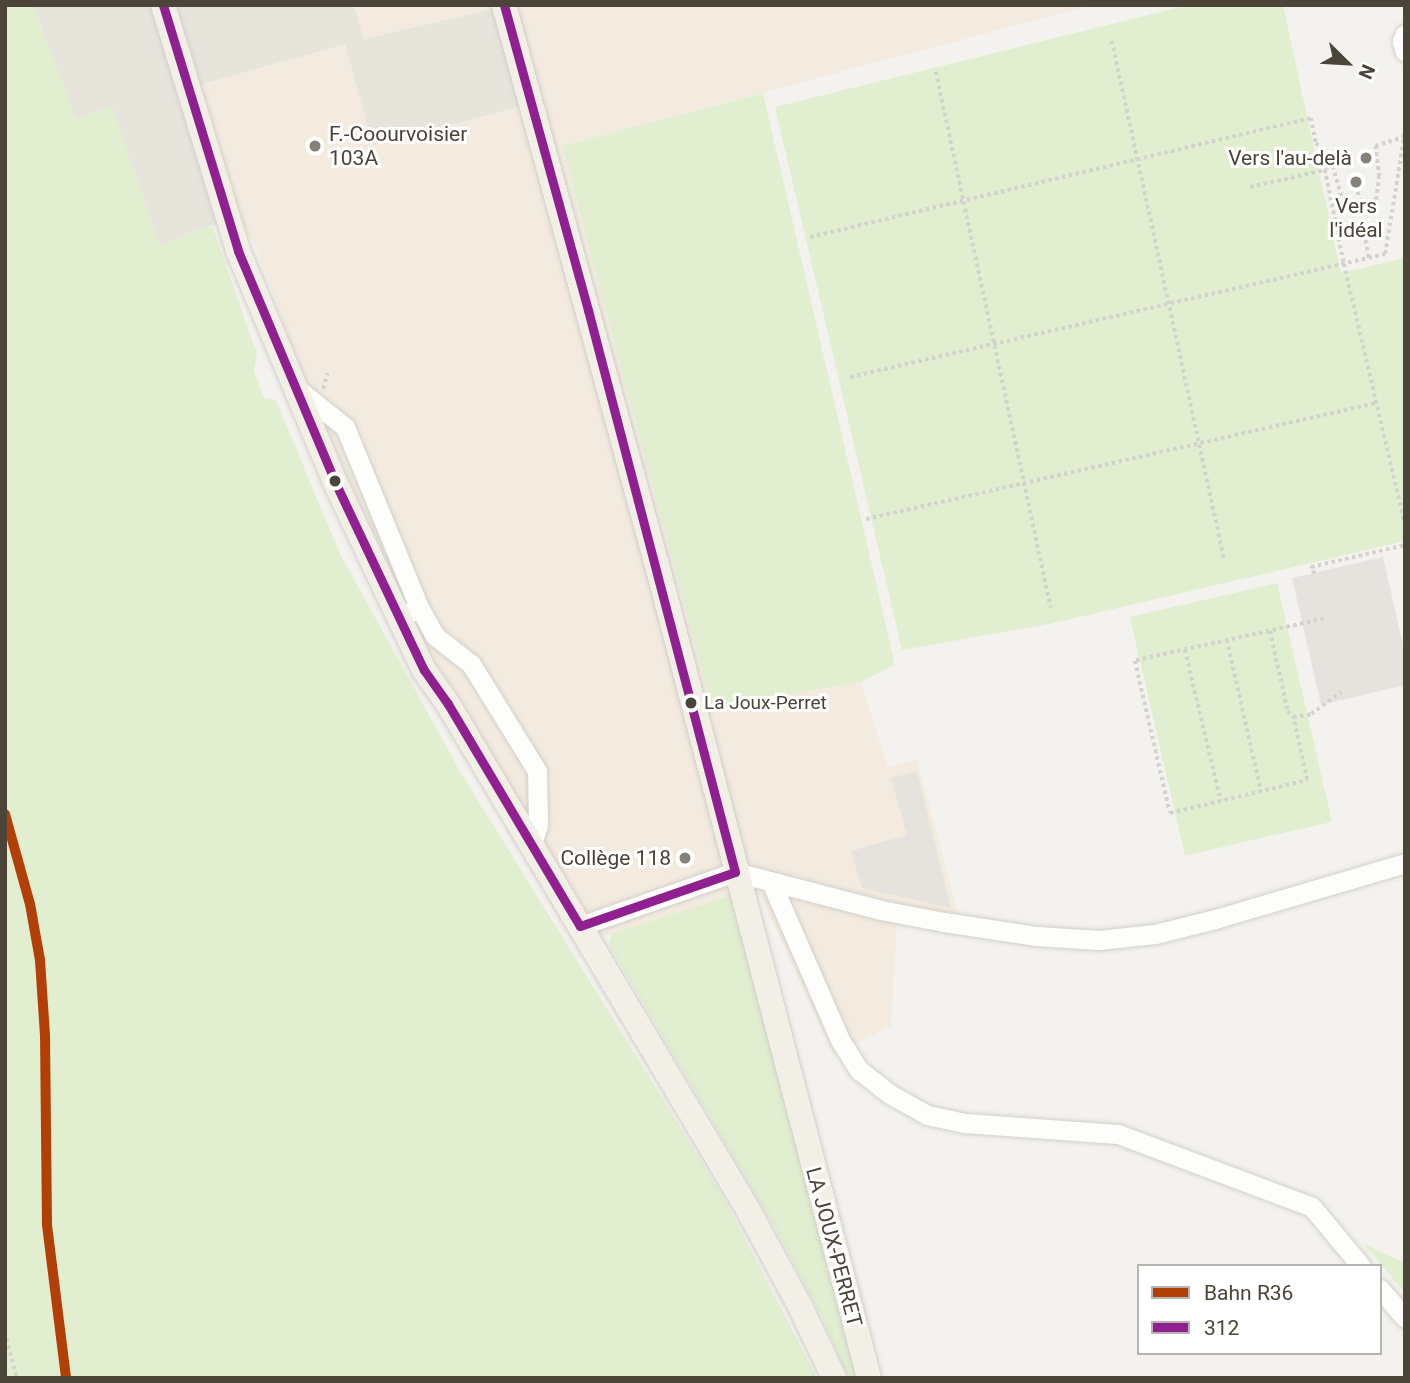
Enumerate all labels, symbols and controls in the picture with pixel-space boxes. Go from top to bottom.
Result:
north arrow [1312,28,1382,98]
text: N [1353,61,1380,83]
place label: F.-Coourvoisier 103A [329,121,467,171]
marker: F.-Coourvoisier 103A [307,138,323,154]
place label: Vers l'au-delà [1228,145,1352,171]
marker: Vers l'au-delà [1358,150,1374,166]
marker: Vers l'idéal [1348,174,1364,190]
place label: Vers l'idéal [1329,193,1383,243]
unlabelled marker [328,474,342,488]
place label: La Joux-Perret [704,692,827,714]
marker: La Joux-Perret [684,696,698,710]
place label: Collège 118 [560,845,671,871]
marker: Collège 118 [677,850,693,866]
street label: LA JOUX-PERRET [801,1164,867,1330]
legend [1137,1264,1382,1355]
text: Bahn R36 [1204,1281,1293,1305]
text: 312 [1204,1316,1239,1340]

